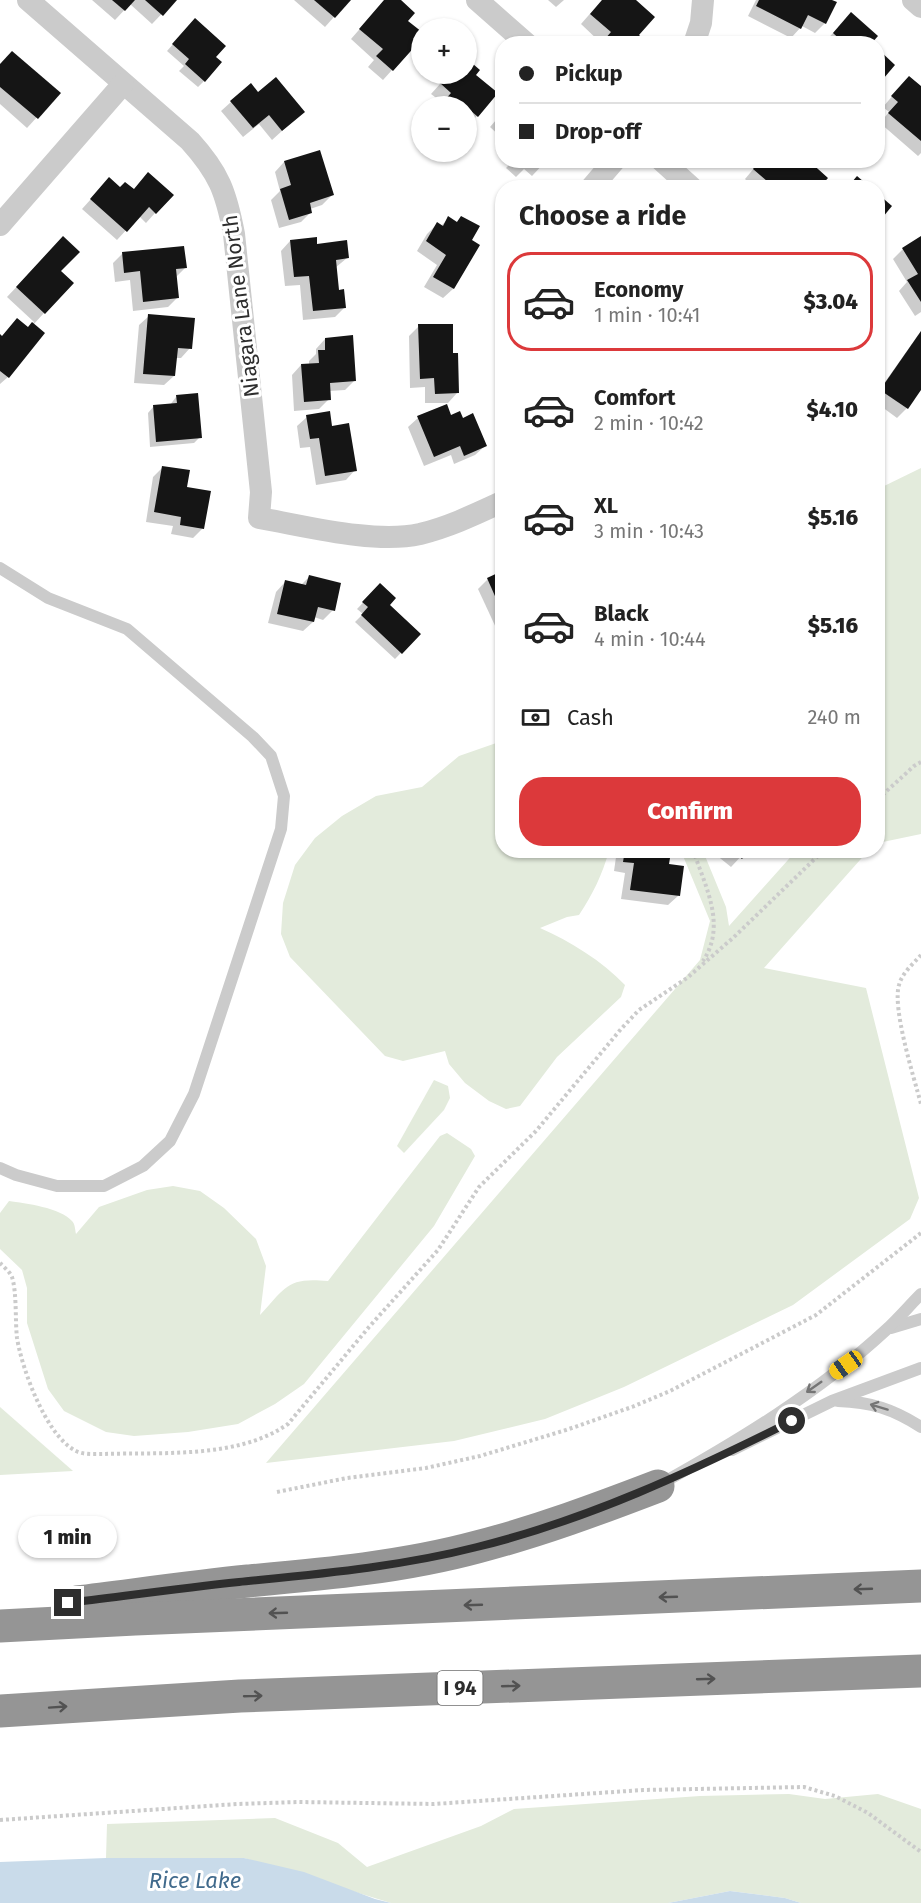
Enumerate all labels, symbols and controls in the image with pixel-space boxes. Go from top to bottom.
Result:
map controls [411,18,477,162]
button: + [411,18,477,84]
text: Pickup [555,60,623,87]
button: − [411,96,477,162]
text: Drop-off [555,118,641,145]
text: Choose a ride [519,200,686,232]
street label: Niagara Lane North [217,213,265,399]
icon: car [522,275,576,329]
text: Economy [594,276,683,303]
text: $3.04 [804,288,858,315]
text: 1 min · 10:41 [594,303,701,327]
icon: car [522,383,576,437]
text: Comfort [594,384,675,411]
text: $4.10 [807,396,858,423]
text: 2 min · 10:42 [594,411,704,435]
icon: car [522,491,576,545]
text: XL [594,492,618,519]
text: $5.16 [808,504,858,531]
text: 3 min · 10:43 [594,519,704,543]
icon: car [522,599,576,653]
text: Black [594,600,649,627]
text: $5.16 [808,612,858,639]
text: 4 min · 10:44 [594,627,706,651]
icon: cash [519,701,552,734]
text: Cash [567,704,614,731]
text: 240 m [807,705,861,729]
button: Confirm [519,777,861,846]
car [826,1347,866,1383]
one-way arrow [806,1381,823,1393]
one-way arrow [870,1401,889,1412]
route start [778,1407,805,1434]
callout: 1 min [19,1516,118,1558]
text: 1 min [44,1525,91,1549]
one-way arrow [853,1583,873,1594]
route end [54,1589,81,1616]
one-way arrow [658,1591,678,1602]
one-way arrow [463,1599,483,1610]
one-way arrow [269,1607,289,1618]
road number: I 94 [438,1671,482,1705]
one-way arrow [695,1673,715,1685]
one-way arrow [500,1681,520,1692]
one-way arrow [243,1690,263,1701]
one-way arrow [48,1702,68,1713]
water label: Rice Lake [149,1867,241,1894]

